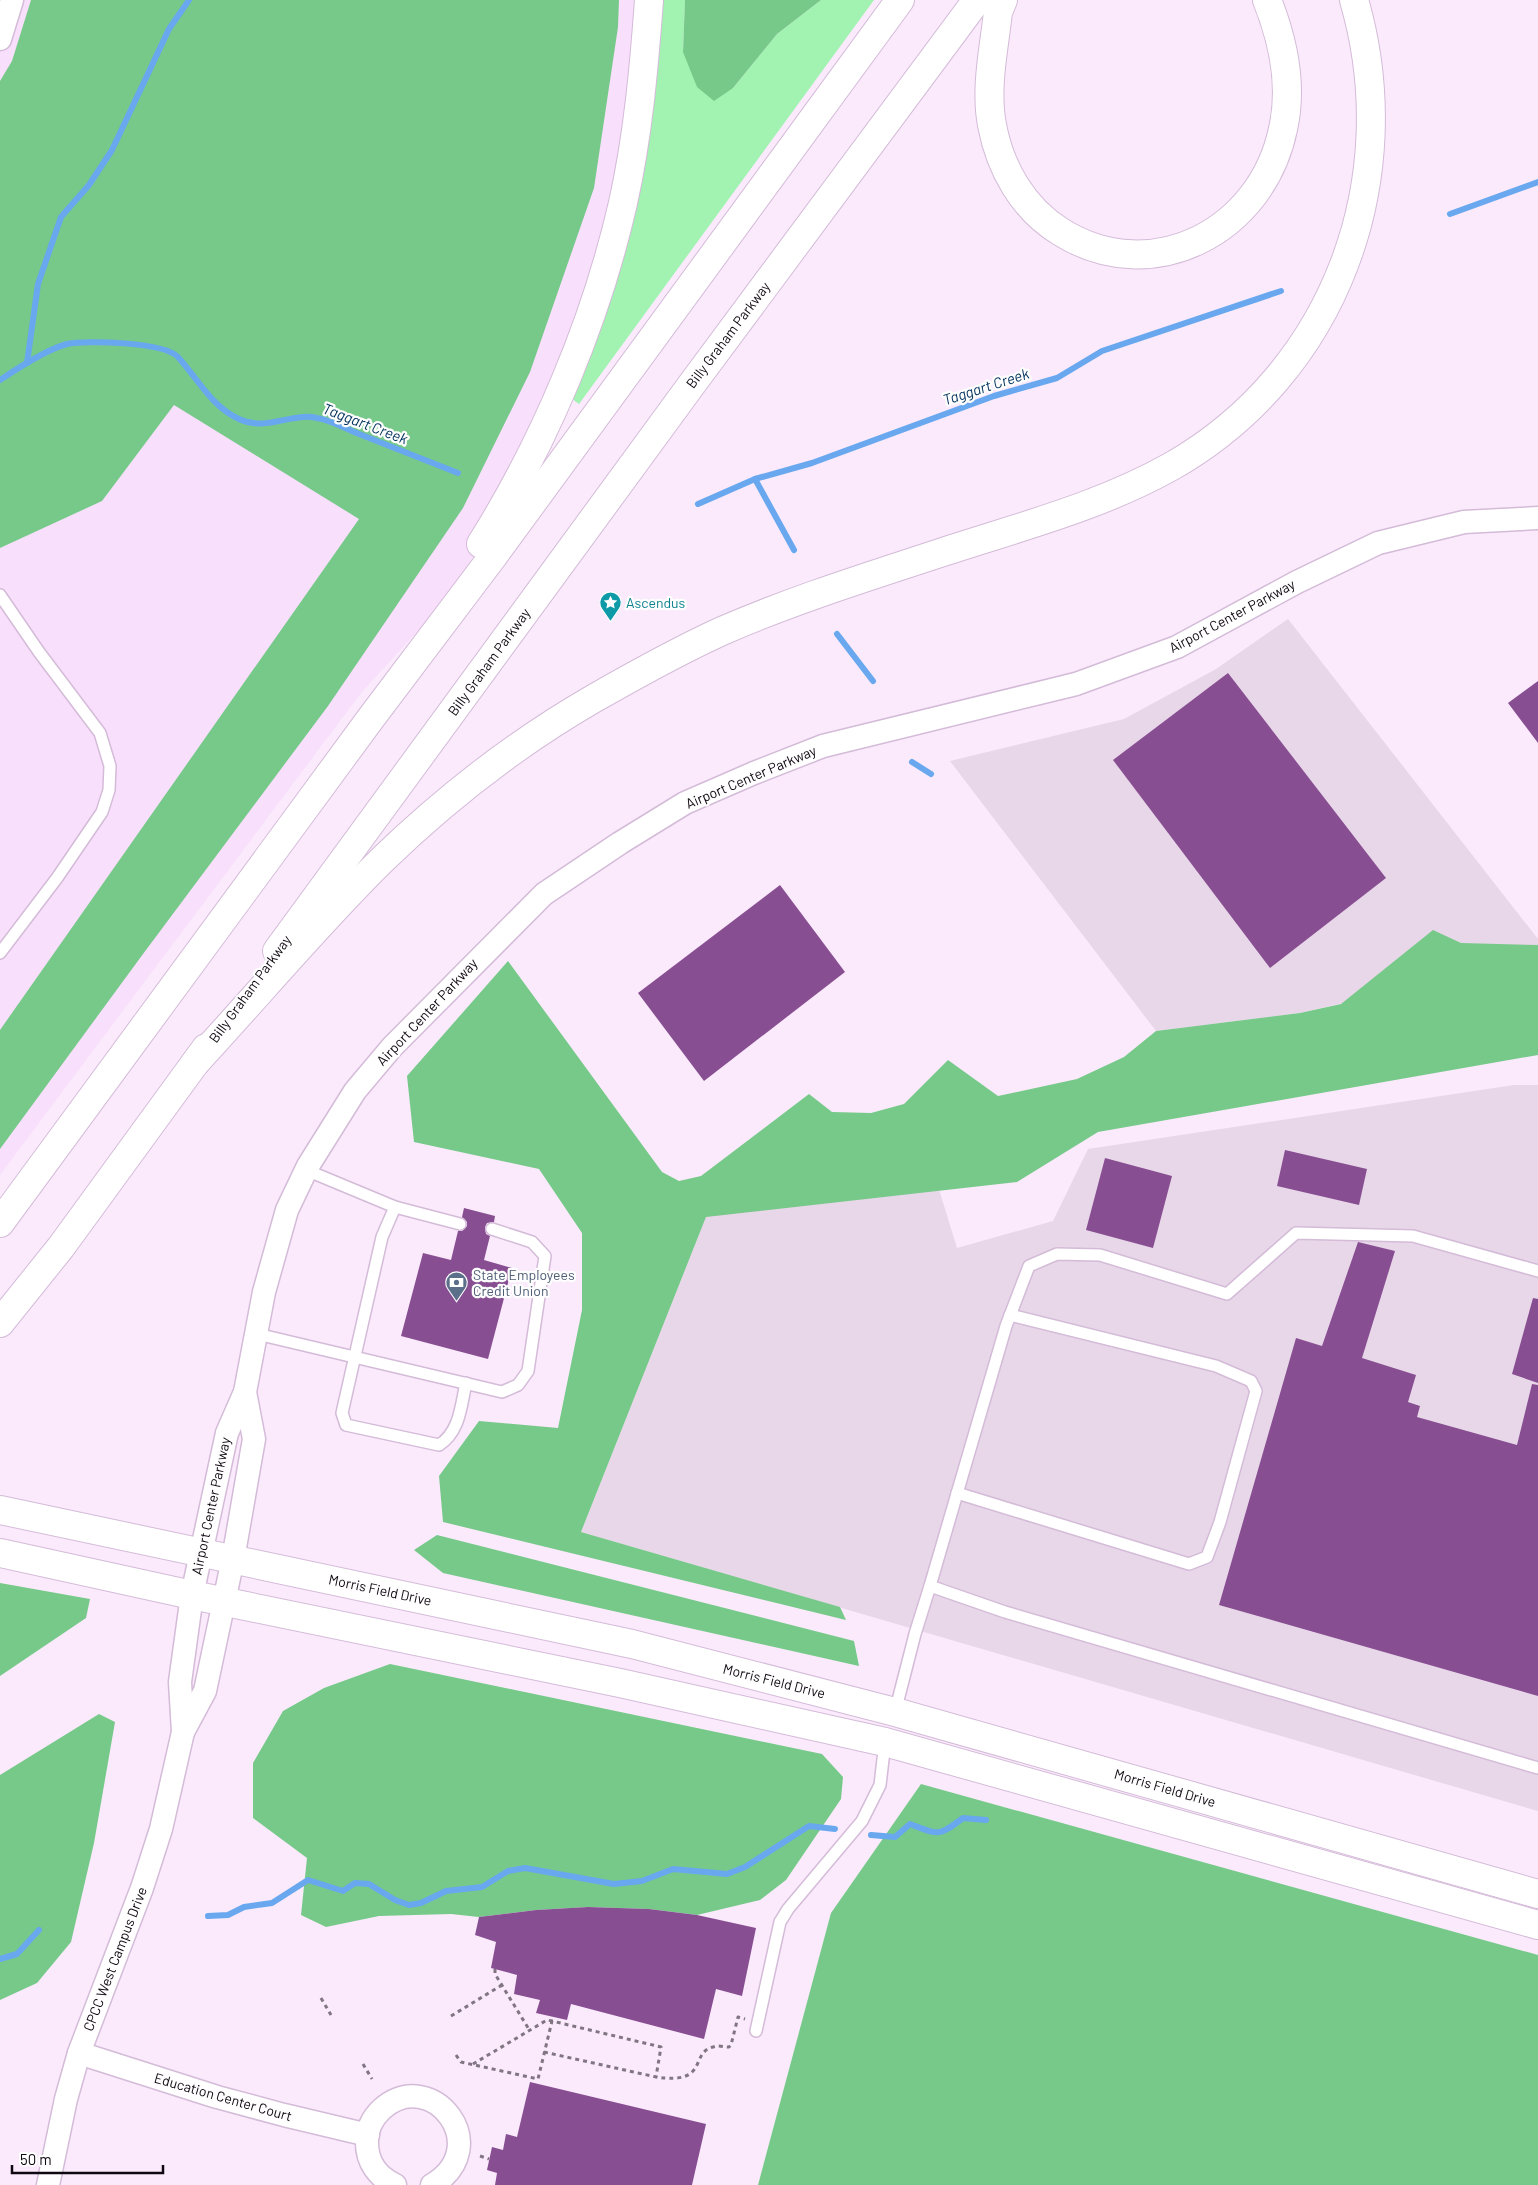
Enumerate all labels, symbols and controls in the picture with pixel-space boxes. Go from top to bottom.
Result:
street label: Billy Graham Parkway [682,278,774,391]
water label: Taggart Creek [940,363,1032,408]
water label: Taggart Creek [320,399,411,448]
street label: Airport Center Parkway [1166,575,1298,656]
place icon: Ascendus [598,591,622,622]
place label: Ascendus [626,594,686,611]
street label: Billy Graham Parkway [444,604,534,719]
street label: Airport Center Parkway [683,741,819,812]
street label: Billy Graham Parkway [205,931,295,1046]
street label: Airport Center Parkway [373,954,481,1069]
place label: State Employees Credit Union [473,1266,575,1299]
bank icon: State Employees Credit Union [445,1271,469,1302]
street label: Airport Center Parkway [188,1435,234,1576]
street label: Morris Field Drive [327,1570,433,1609]
street label: Morris Field Drive [721,1660,827,1701]
street label: Morris Field Drive [1112,1765,1218,1810]
street label: CPCC West Campus Drive [79,1884,150,2033]
street label: Education Center Court [152,2069,294,2124]
scale bar [12,2142,164,2174]
text: 50 m [20,2150,52,2168]

